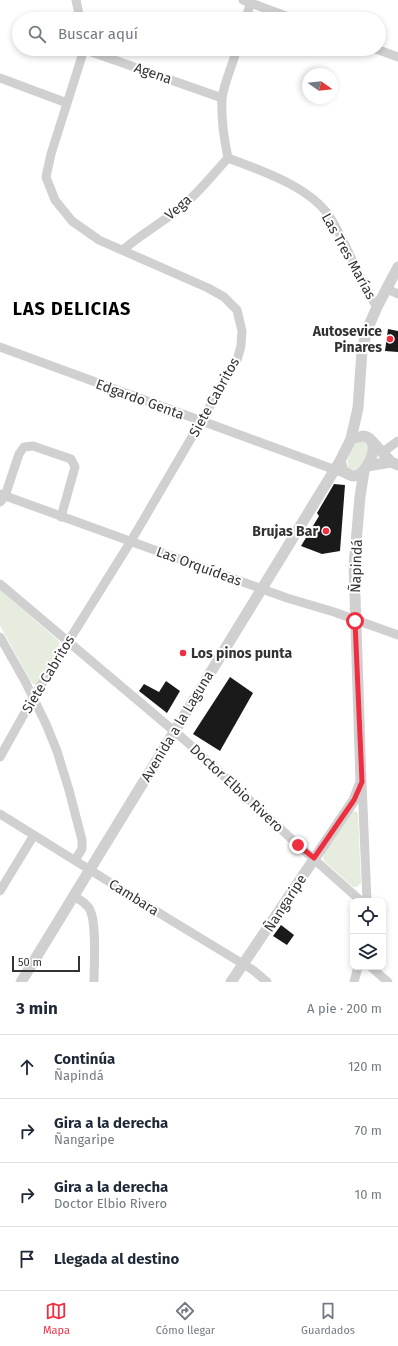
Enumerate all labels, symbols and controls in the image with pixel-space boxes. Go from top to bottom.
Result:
search box [12,12,386,56]
icon: search [26,23,48,45]
text: Buscar aquí [58,25,138,43]
street label: Agena [132,59,174,88]
north arrow [302,68,338,104]
street label: Vega [162,191,195,224]
street label: Las Tres Marías [318,210,380,303]
district label: LAS DELICIAS [13,298,131,320]
place label: Autosevice Pinares [312,323,382,356]
marker: Autosevice Pinares [385,334,395,344]
street label: Siete Cabritos [186,354,243,440]
street label: Edgardo Genta [93,376,186,423]
place label: Brujas Bar [252,523,318,540]
marker: Brujas Bar [321,526,331,536]
street label: Ñapindá [347,539,366,593]
street label: Las Orquídeas [154,543,244,590]
route start [346,612,364,630]
street label: Siete Cabritos [18,632,79,716]
place label: Los pinos punta [191,645,292,662]
marker: Los pinos punta [178,648,188,658]
street label: Avenida a la Laguna [138,668,217,785]
street label: Doctor Elbio Rivero [186,741,287,836]
route end [289,836,307,854]
street label: Ñangaripe [261,871,310,935]
street label: Cambara [106,875,162,919]
map controls [350,898,386,970]
button: locate [350,898,386,934]
button: layers [350,934,386,970]
scale bar [12,954,80,973]
text: 50 m [18,956,42,969]
text: 3 min [16,998,58,1019]
text: A pie · 200 m [307,1001,382,1016]
text: Continúa [54,1050,115,1068]
icon: ahead [16,1056,38,1078]
text: 120 m [348,1059,382,1074]
text: Ñapindá [54,1068,104,1083]
text: Gira a la derecha [54,1114,168,1132]
icon: right [16,1120,38,1142]
text: 70 m [355,1123,382,1138]
text: Ñangaripe [54,1132,115,1147]
text: Gira a la derecha [54,1178,168,1196]
icon: right [16,1184,38,1206]
text: 10 m [355,1187,382,1202]
text: Doctor Elbio Rivero [54,1196,167,1211]
icon: arrive [16,1248,38,1270]
text: Llegada al destino [54,1250,179,1268]
tab: Mapa [43,1300,70,1337]
tab: Cómo llegar [156,1300,215,1337]
tab: Guardados [301,1300,355,1337]

